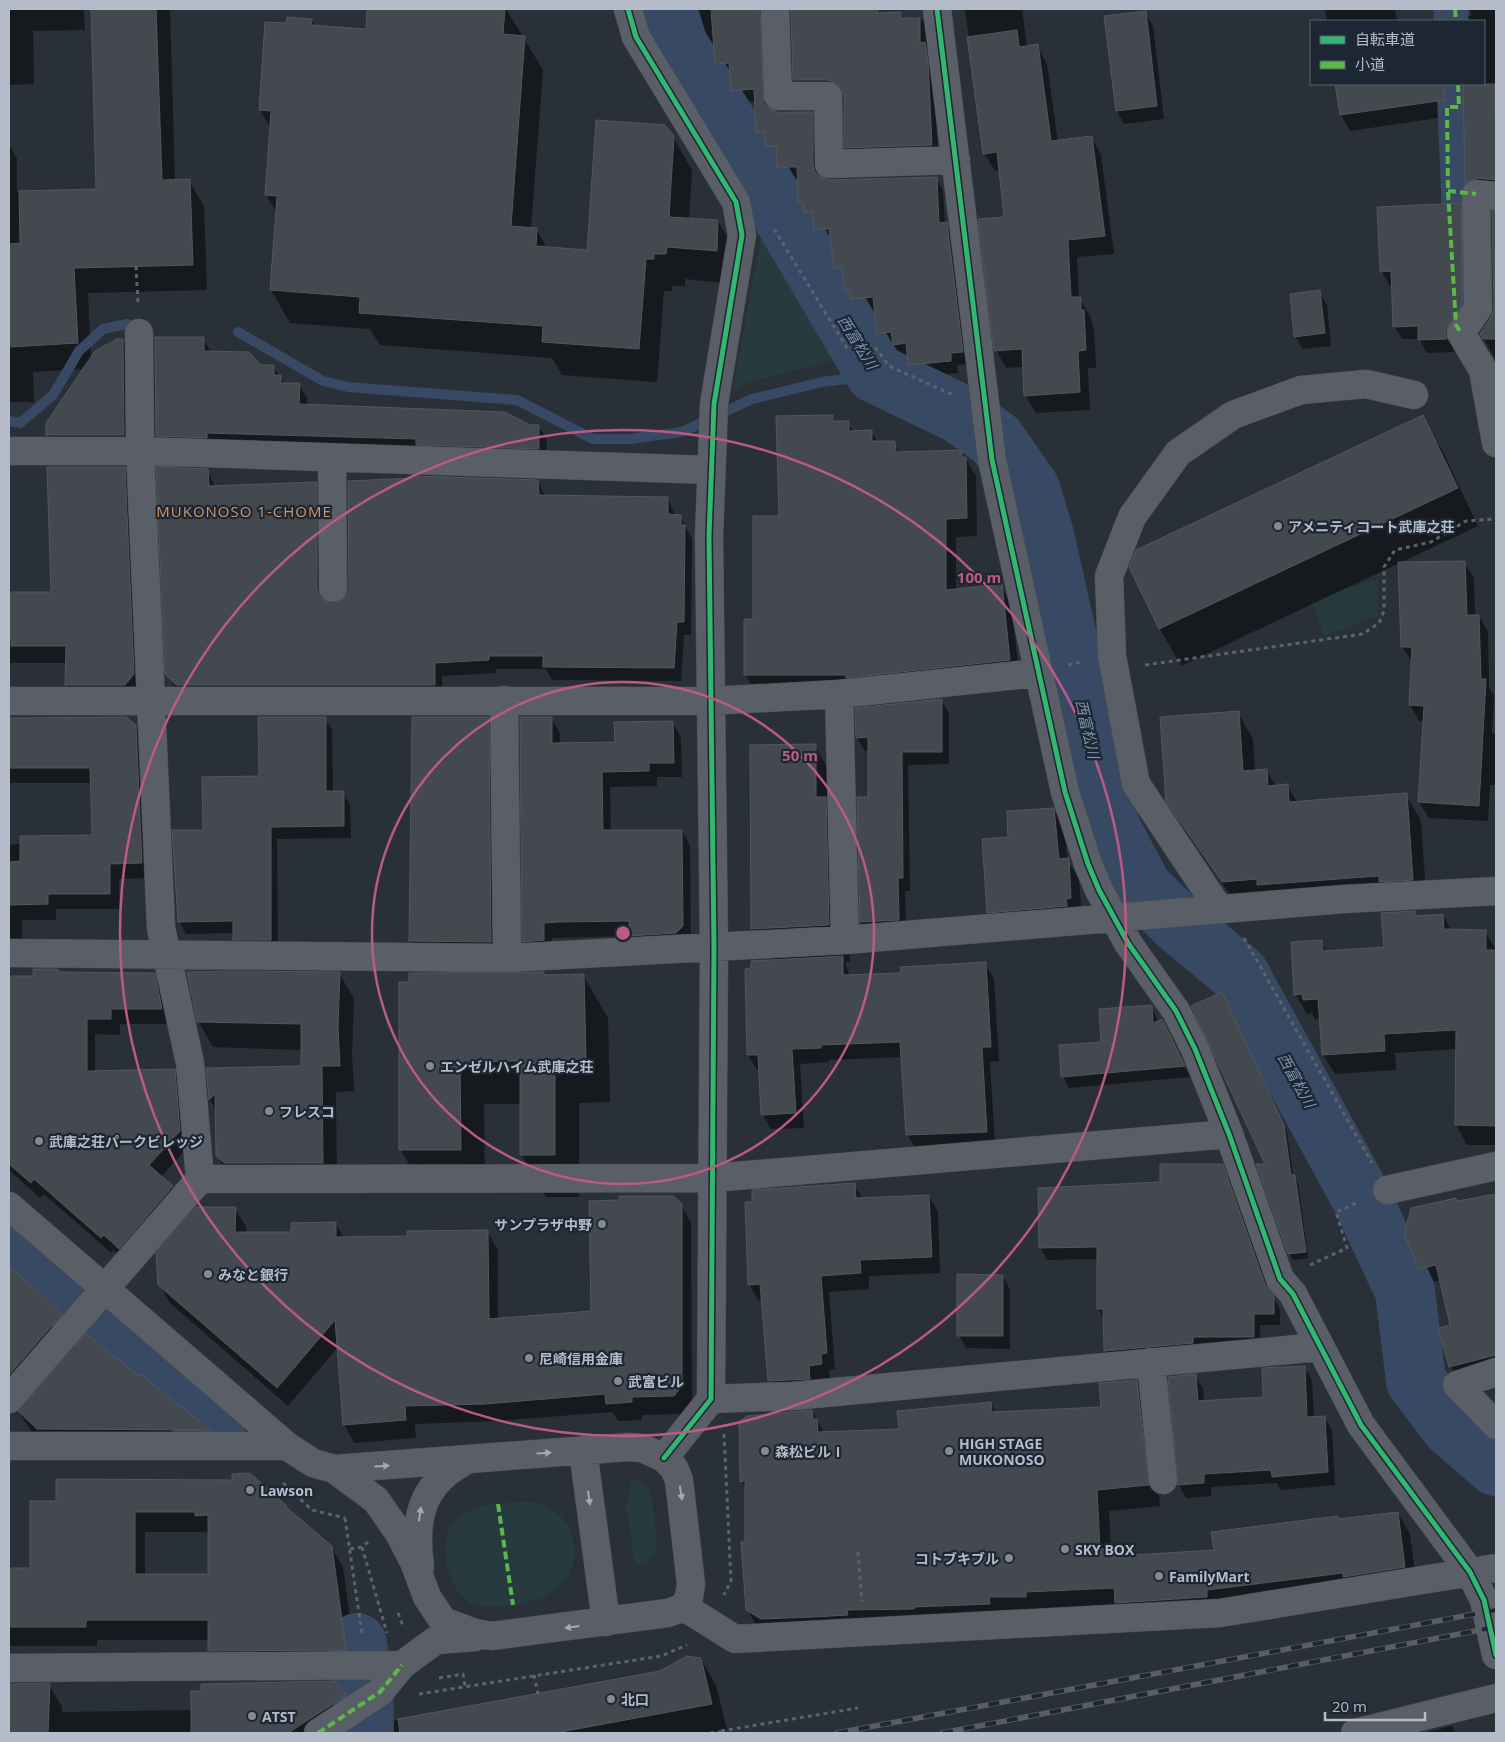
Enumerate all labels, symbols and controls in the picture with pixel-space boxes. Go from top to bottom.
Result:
legend [1310,20,1485,85]
text: 自転車道 [1355,29,1415,49]
text: 小道 [1355,54,1385,74]
water label: 西富松川 [834,311,883,374]
district label: MUKONOSO 1-CHOME [156,501,332,521]
place label: アメニティコート武庫之荘 [1288,517,1454,536]
marker: アメニティコート武庫之荘 [1272,520,1284,532]
text: 100 m [957,567,1001,587]
water label: 西富松川 [1072,698,1105,762]
text: 50 m [782,745,818,765]
centre of rings [614,924,632,942]
water label: 西富松川 [1274,1049,1321,1113]
place label: エンゼルハイム武庫之荘 [440,1057,593,1076]
marker: エンゼルハイム武庫之荘 [424,1060,436,1072]
place label: フレスコ [279,1102,335,1121]
marker: フレスコ [263,1105,275,1117]
place label: 武庫之荘パークビレッジ [49,1132,203,1151]
marker: 武庫之荘パークビレッジ [33,1135,45,1147]
place label: サンプラザ中野 [494,1215,592,1234]
marker: サンプラザ中野 [596,1218,608,1230]
place label: みなと銀行 [218,1265,288,1284]
marker: みなと銀行 [202,1268,214,1280]
place label: 尼崎信用金庫 [539,1349,623,1368]
marker: 尼崎信用金庫 [523,1352,535,1364]
place label: 武富ビル [628,1372,684,1391]
marker: 武富ビル [612,1375,624,1387]
place label: HIGH STAGE MUKONOSO [959,1434,1045,1469]
place label: 森松ビルⅠ [775,1442,845,1461]
marker: 森松ビルⅠ [759,1445,771,1457]
marker: HIGH STAGE MUKONOSO [943,1445,955,1457]
one-way arrow [536,1449,552,1457]
one-way arrow [374,1461,390,1469]
place label: Lawson [260,1481,313,1500]
marker: Lawson [244,1484,256,1496]
one-way arrow [678,1485,686,1501]
one-way arrow [585,1490,593,1506]
one-way arrow [416,1506,424,1522]
place label: SKY BOX [1075,1540,1135,1559]
marker: SKY BOX [1059,1543,1071,1555]
place label: コトブキブル [915,1549,999,1568]
marker: コトブキブル [1003,1552,1015,1564]
place label: FamilyMart [1169,1567,1250,1586]
marker: FamilyMart [1153,1570,1165,1582]
one-way arrow [564,1623,580,1631]
place label: 北口 [621,1690,649,1709]
scale bar [1325,1690,1425,1722]
marker: 北口 [605,1693,617,1705]
text: 20 m [1332,1696,1367,1716]
place label: ATST [262,1707,296,1726]
marker: ATST [246,1710,258,1722]

